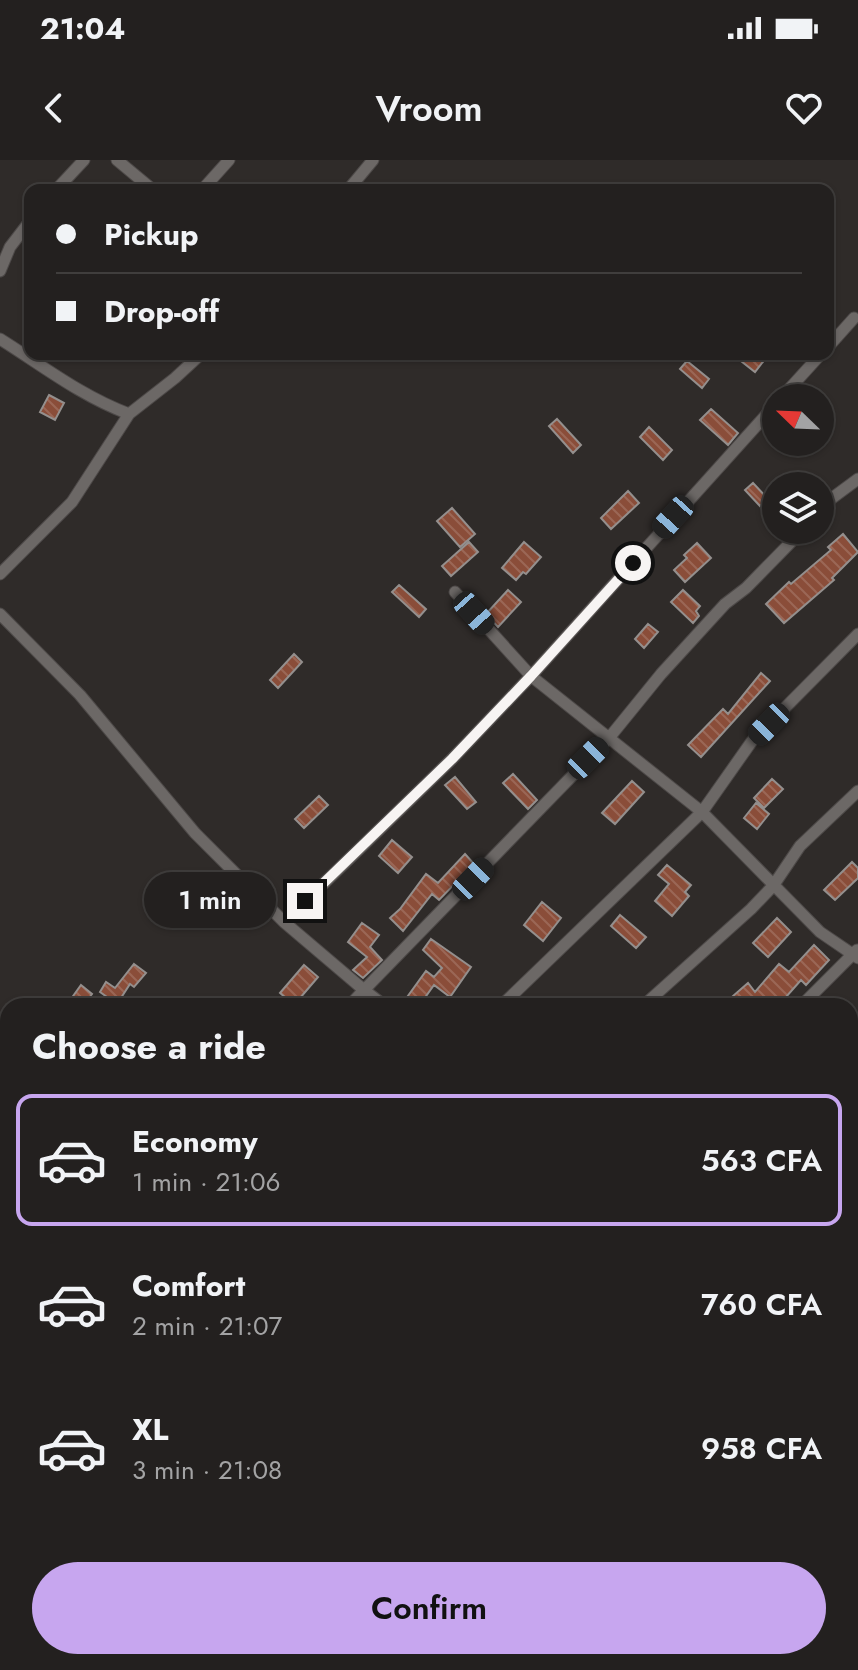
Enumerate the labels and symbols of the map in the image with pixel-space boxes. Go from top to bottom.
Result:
north arrow [762,384,834,456]
car [648,491,698,543]
route start [615,545,651,581]
car [449,587,499,639]
car [744,698,794,750]
car [563,733,613,783]
car [448,853,498,905]
callout: 1 min [145,873,277,929]
route end [287,883,323,919]

